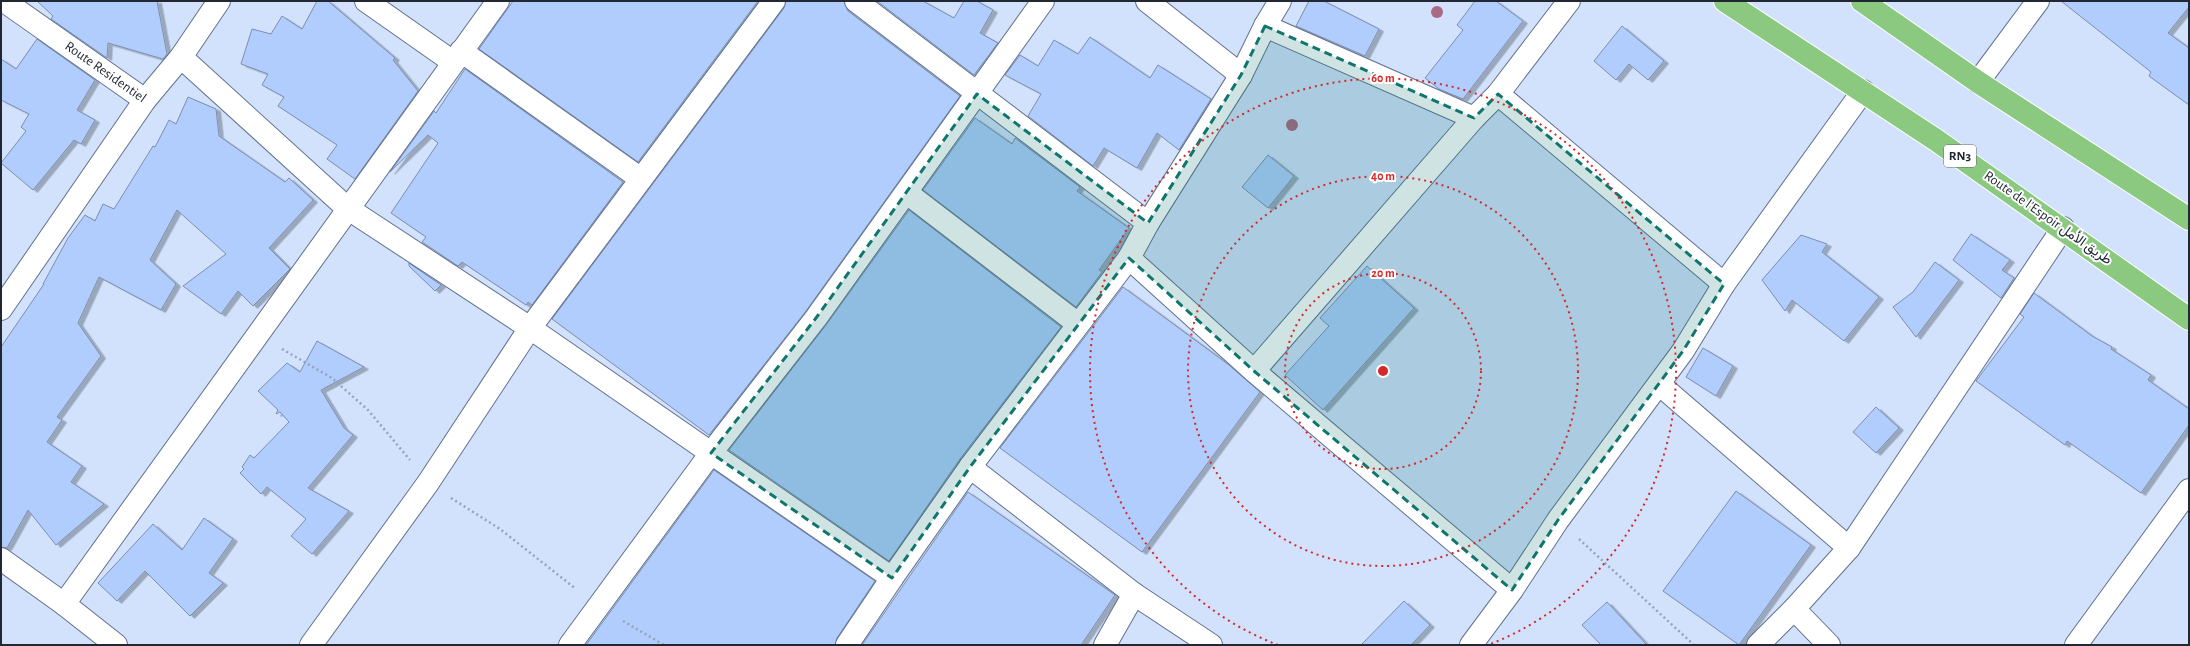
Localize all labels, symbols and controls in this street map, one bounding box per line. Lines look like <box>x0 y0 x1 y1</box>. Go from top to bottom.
street label: Route Residentiel <box>62 39 149 105</box>
text: 60 m <box>1371 72 1395 84</box>
road number: RN3 <box>1944 145 1976 167</box>
street label: Route de l’Espoir طريق الأمل <box>1981 167 2116 268</box>
text: 40 m <box>1371 170 1395 182</box>
text: 20 m <box>1371 267 1395 279</box>
centre of rings <box>1376 364 1390 378</box>

